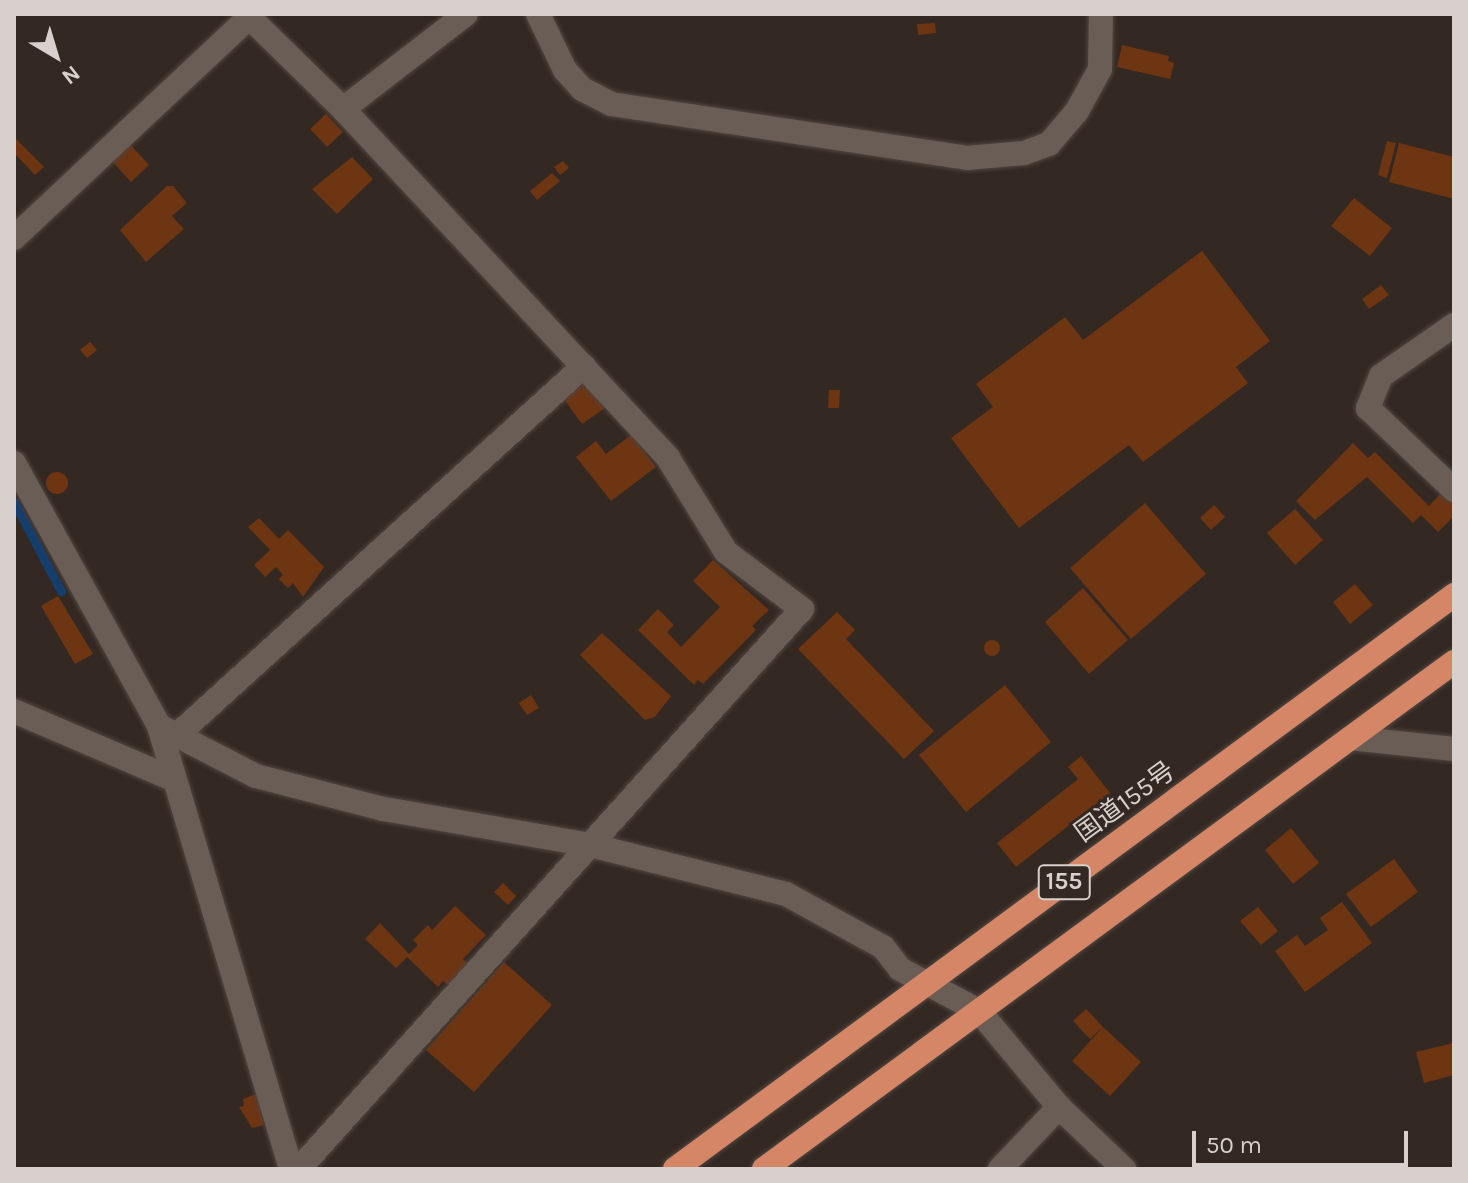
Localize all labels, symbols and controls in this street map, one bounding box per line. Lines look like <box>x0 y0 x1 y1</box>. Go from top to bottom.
north arrow <box>16 16 96 96</box>
text: N <box>57 60 85 90</box>
street label: 国道155号 <box>1069 755 1181 849</box>
road number: 155 <box>1036 862 1092 902</box>
scale bar <box>1196 1115 1412 1165</box>
text: 50 m <box>1206 1131 1262 1159</box>

